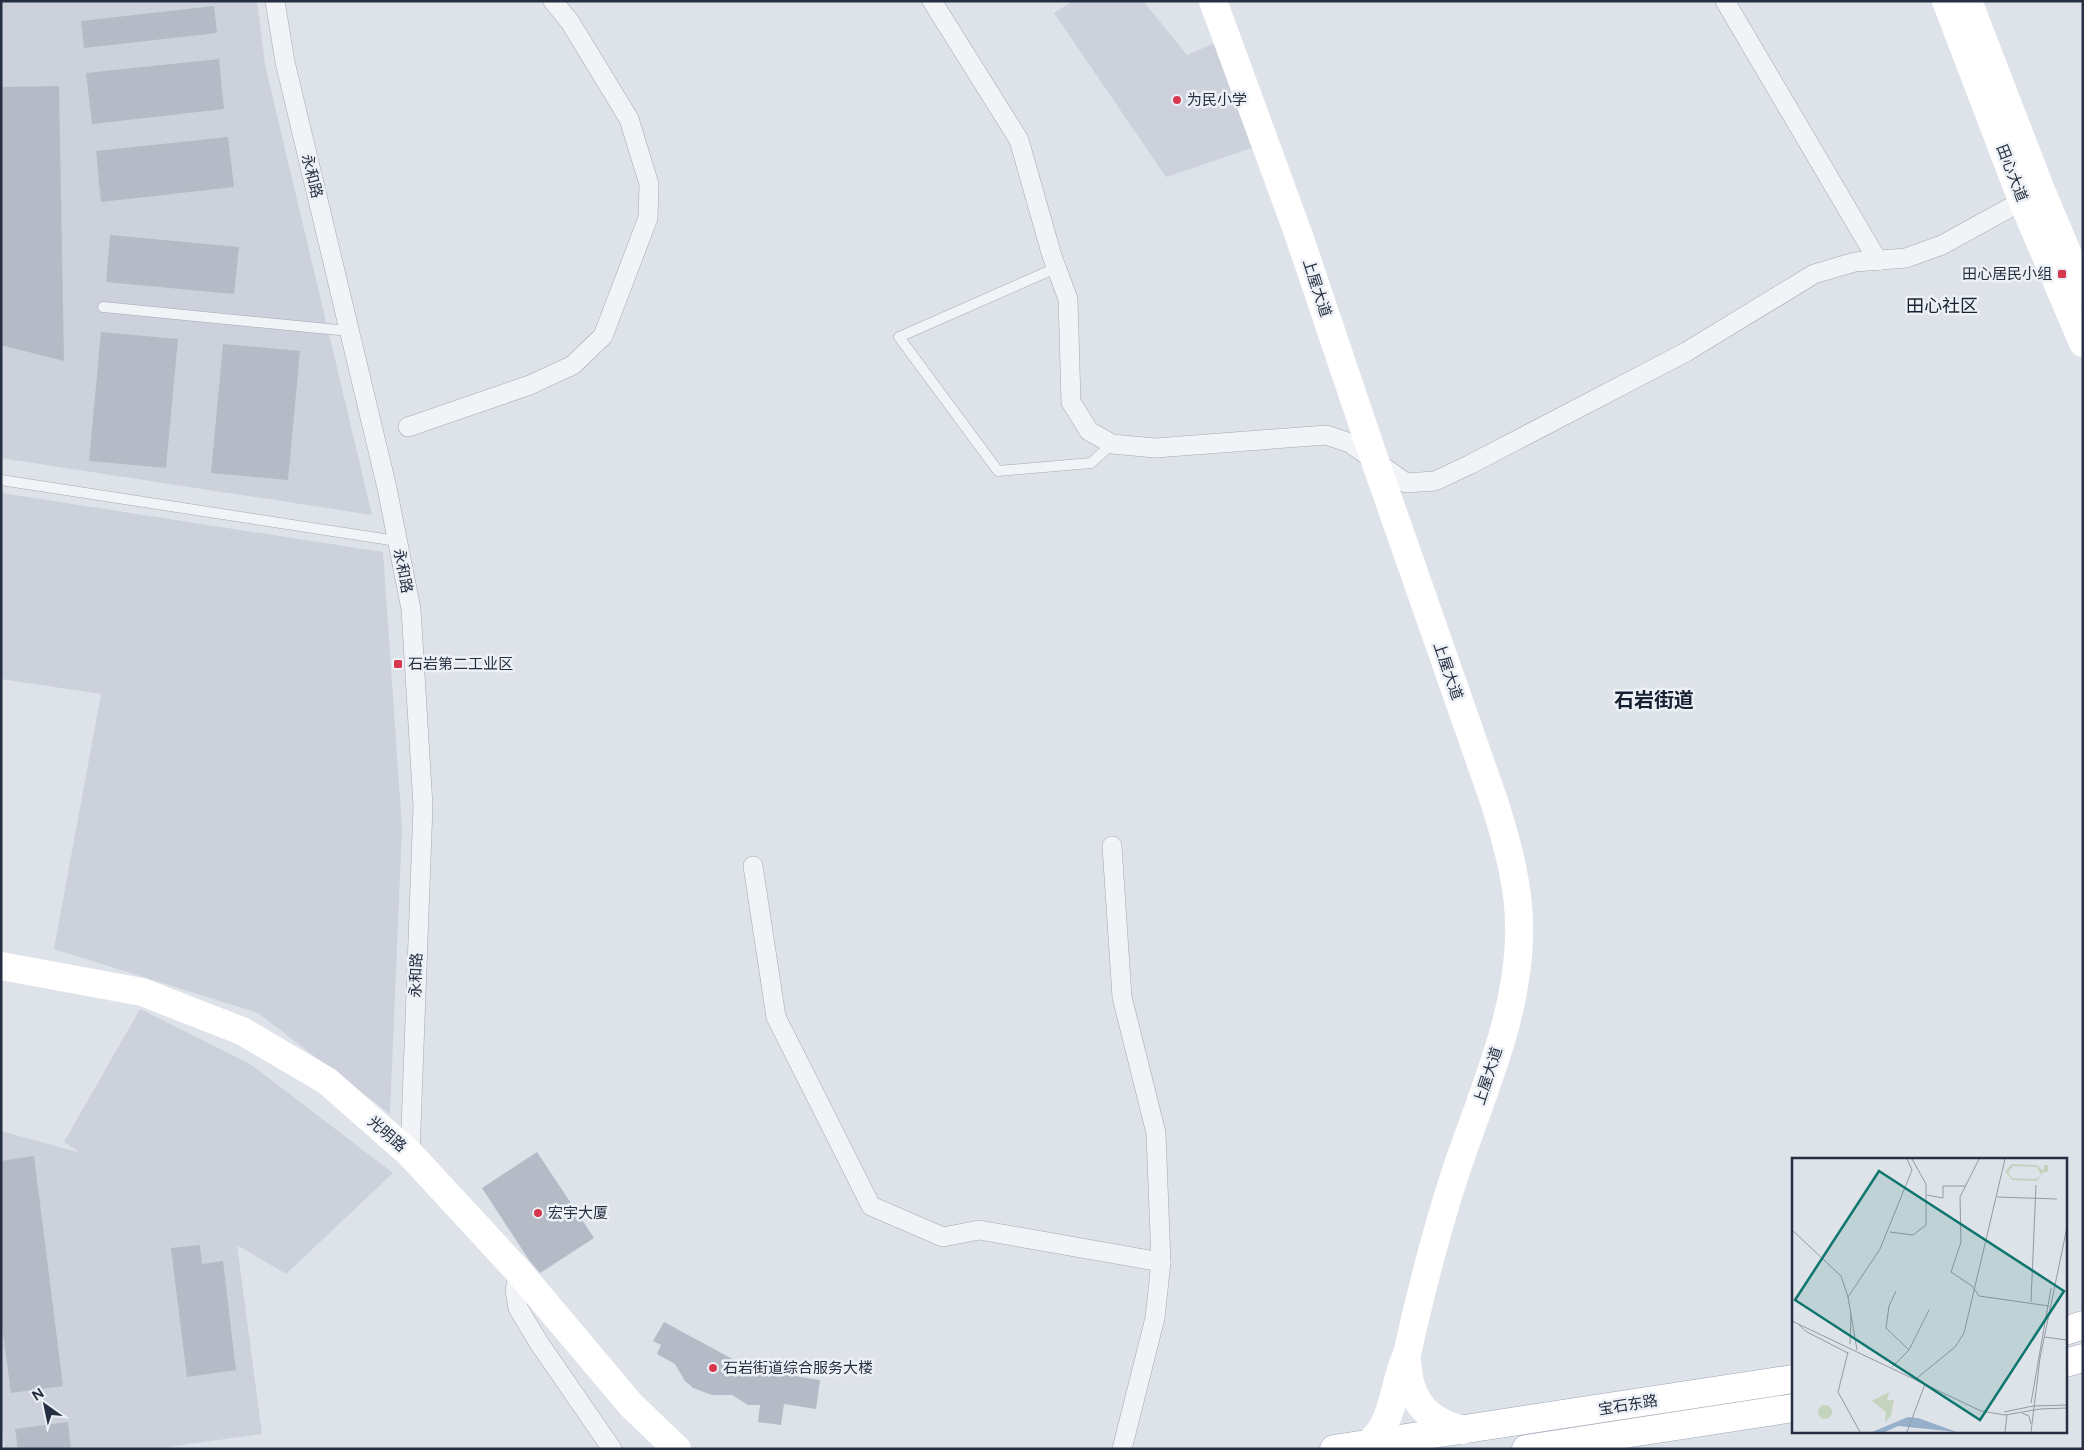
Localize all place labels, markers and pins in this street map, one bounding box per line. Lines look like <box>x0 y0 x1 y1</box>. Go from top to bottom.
place label: 为民小学 <box>1187 91 1247 109</box>
marker: 为民小学 <box>1171 94 1183 106</box>
place label: 田心居民小组 <box>1962 265 2052 283</box>
marker: 田心居民小组 <box>2056 268 2068 280</box>
place label: 石岩第二工业区 <box>408 655 513 673</box>
marker: 石岩第二工业区 <box>392 658 404 670</box>
place label: 宏宇大厦 <box>548 1204 608 1222</box>
marker: 宏宇大厦 <box>532 1207 544 1219</box>
place label: 石岩街道综合服务大楼 <box>723 1359 873 1377</box>
marker: 石岩街道综合服务大楼 <box>707 1362 719 1374</box>

